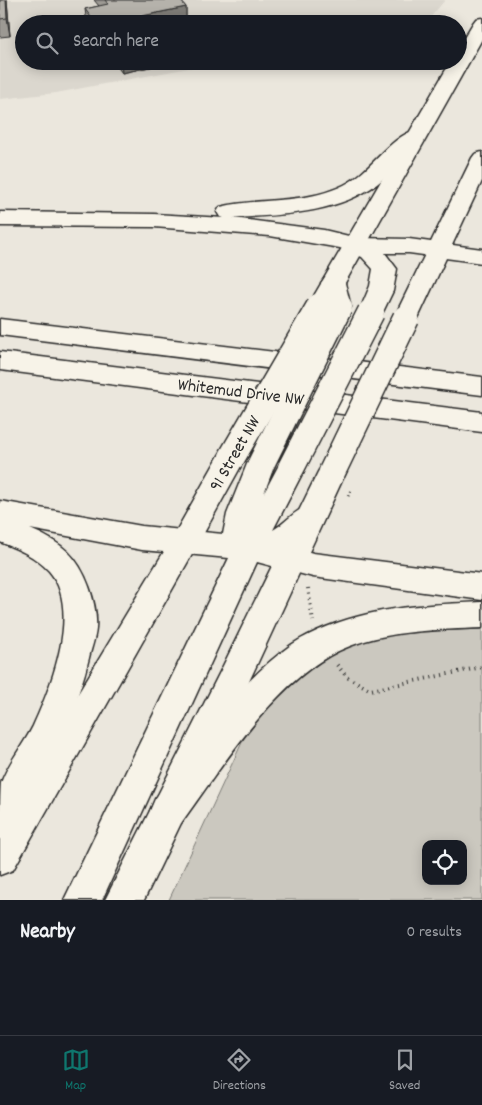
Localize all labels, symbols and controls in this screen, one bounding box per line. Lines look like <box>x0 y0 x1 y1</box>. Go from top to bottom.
search box <box>15 15 467 70</box>
icon: search <box>33 29 61 57</box>
text: Search here <box>73 29 159 56</box>
street label: Whitemud Drive NW <box>176 373 306 414</box>
street label: 91 Street NW <box>204 411 268 497</box>
map controls <box>422 840 467 885</box>
button: locate <box>422 840 467 885</box>
text: Nearby <box>20 918 75 948</box>
text: 0 results <box>407 921 462 944</box>
tab: Map <box>62 1046 90 1096</box>
tab: Directions <box>213 1046 266 1096</box>
tab: Saved <box>389 1046 420 1096</box>

